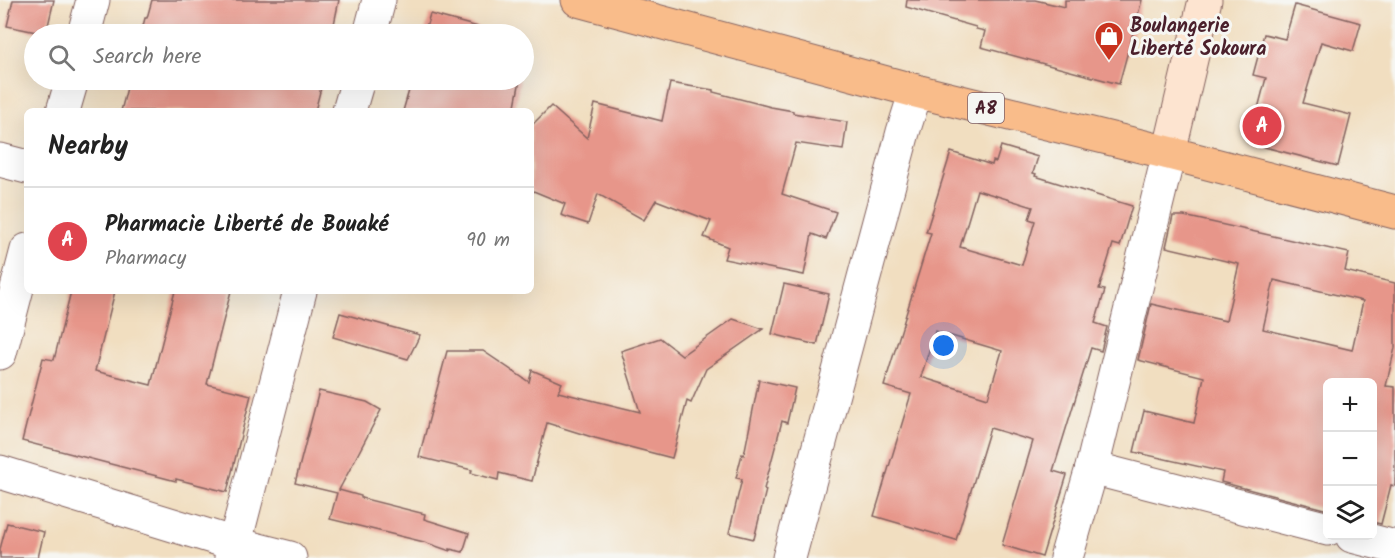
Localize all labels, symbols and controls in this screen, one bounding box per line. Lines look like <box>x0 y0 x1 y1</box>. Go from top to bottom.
place label: Boulangerie Liberté Sokoura <box>1130 11 1267 66</box>
shop icon: Boulangerie Liberté Sokoura <box>1093 20 1125 62</box>
search box <box>24 24 534 90</box>
text: Search here <box>93 40 201 75</box>
icon: search <box>45 41 78 74</box>
road number: A8 <box>968 93 1004 123</box>
pin: A <box>1242 104 1282 148</box>
text: Nearby <box>48 126 128 168</box>
text: Pharmacie Liberté de Bouaké <box>105 208 388 243</box>
text: A <box>61 225 74 257</box>
text: 90 m <box>466 225 510 257</box>
text: Pharmacy <box>105 243 186 275</box>
your location <box>929 331 958 360</box>
map controls <box>1323 378 1377 540</box>
button: + <box>1323 378 1377 432</box>
button: − <box>1323 432 1377 486</box>
button: layers <box>1323 486 1377 540</box>

